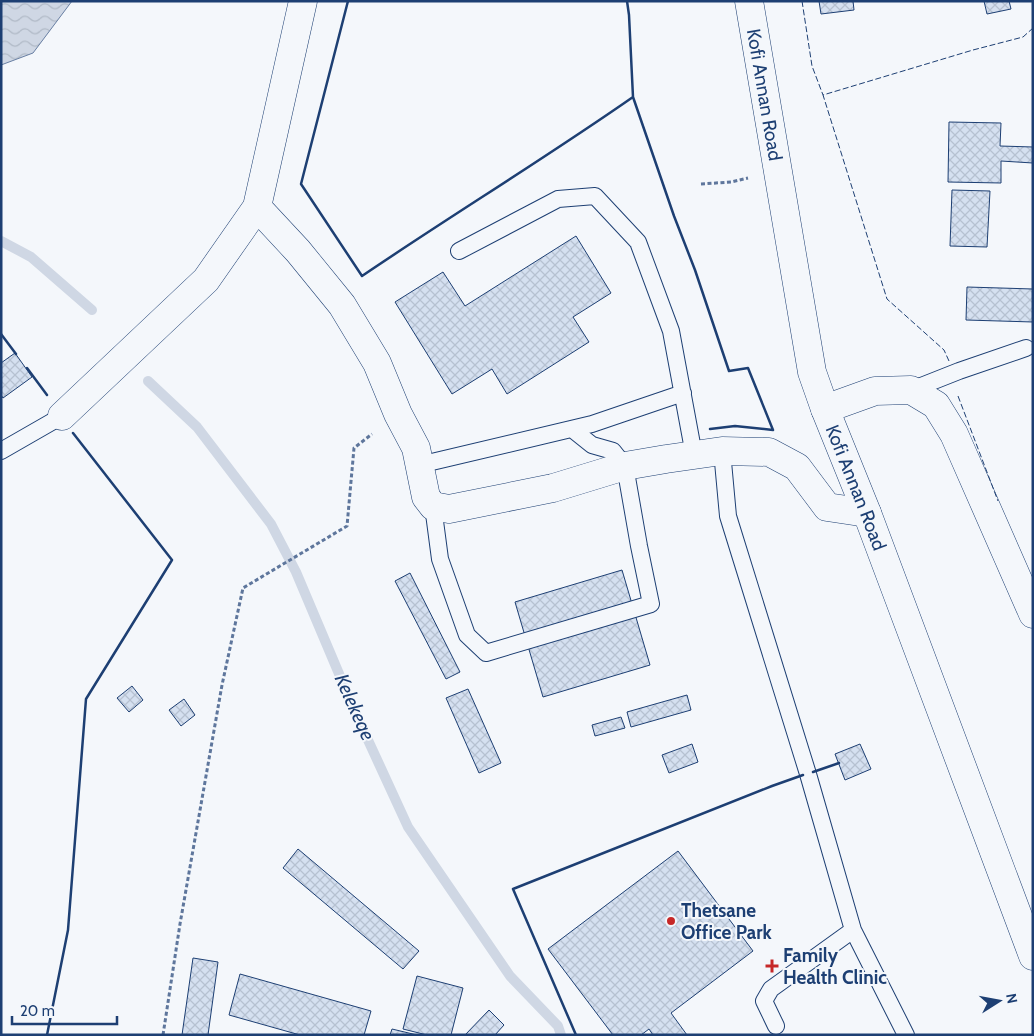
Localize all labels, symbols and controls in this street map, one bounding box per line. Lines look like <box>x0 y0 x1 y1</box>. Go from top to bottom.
street label: Kofi Annan Road <box>742 27 787 162</box>
street label: Kofi Annan Road <box>821 421 891 554</box>
water label: Kelekeqe <box>330 670 380 744</box>
place label: Thetsane Office Park <box>681 899 772 944</box>
marker: Thetsane Office Park <box>665 915 677 927</box>
place label: Family Health Clinic <box>783 944 887 989</box>
marker: Family Health Clinic <box>765 959 779 973</box>
north arrow <box>974 976 1024 1026</box>
text: N <box>1002 992 1022 1005</box>
scale bar <box>12 994 118 1026</box>
text: 20 m <box>20 1002 55 1020</box>

